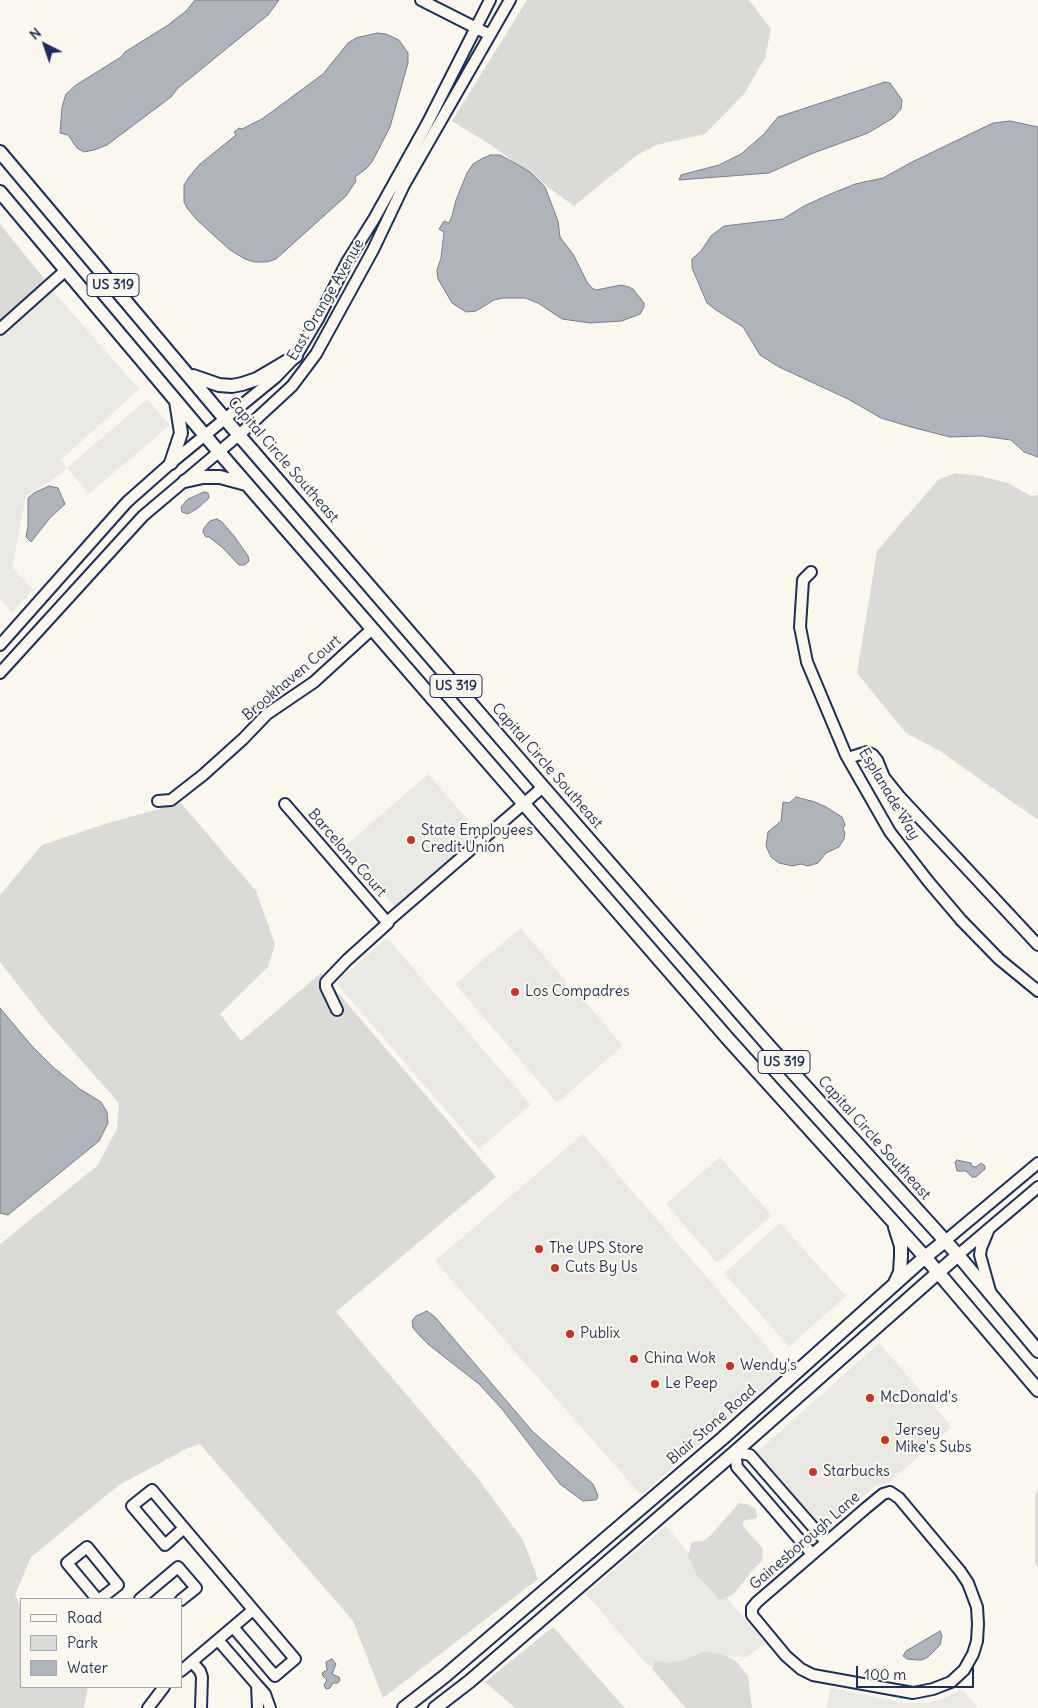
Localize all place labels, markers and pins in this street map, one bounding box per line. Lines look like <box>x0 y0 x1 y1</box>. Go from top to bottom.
place label: State Employees Credit Union <box>421 822 533 857</box>
marker: State Employees Credit Union <box>405 834 417 846</box>
place label: Los Compadres <box>525 983 630 1001</box>
marker: Los Compadres <box>509 986 521 998</box>
place label: The UPS Store <box>549 1240 644 1258</box>
marker: The UPS Store <box>533 1243 545 1255</box>
place label: Cuts By Us <box>565 1259 638 1277</box>
marker: Cuts By Us <box>549 1262 561 1274</box>
place label: Publix <box>580 1325 620 1343</box>
marker: Publix <box>564 1328 576 1340</box>
place label: China Wok <box>644 1350 716 1368</box>
marker: China Wok <box>628 1353 640 1365</box>
place label: Wendy's <box>740 1357 797 1375</box>
marker: Wendy's <box>724 1360 736 1372</box>
place label: Le Peep <box>665 1375 718 1393</box>
marker: Le Peep <box>649 1378 661 1390</box>
place label: McDonald's <box>880 1389 958 1407</box>
marker: McDonald's <box>864 1392 876 1404</box>
place label: Jersey Mike's Subs <box>895 1422 972 1457</box>
marker: Jersey Mike's Subs <box>879 1434 891 1446</box>
place label: Starbucks <box>823 1463 890 1481</box>
marker: Starbucks <box>807 1466 819 1478</box>

